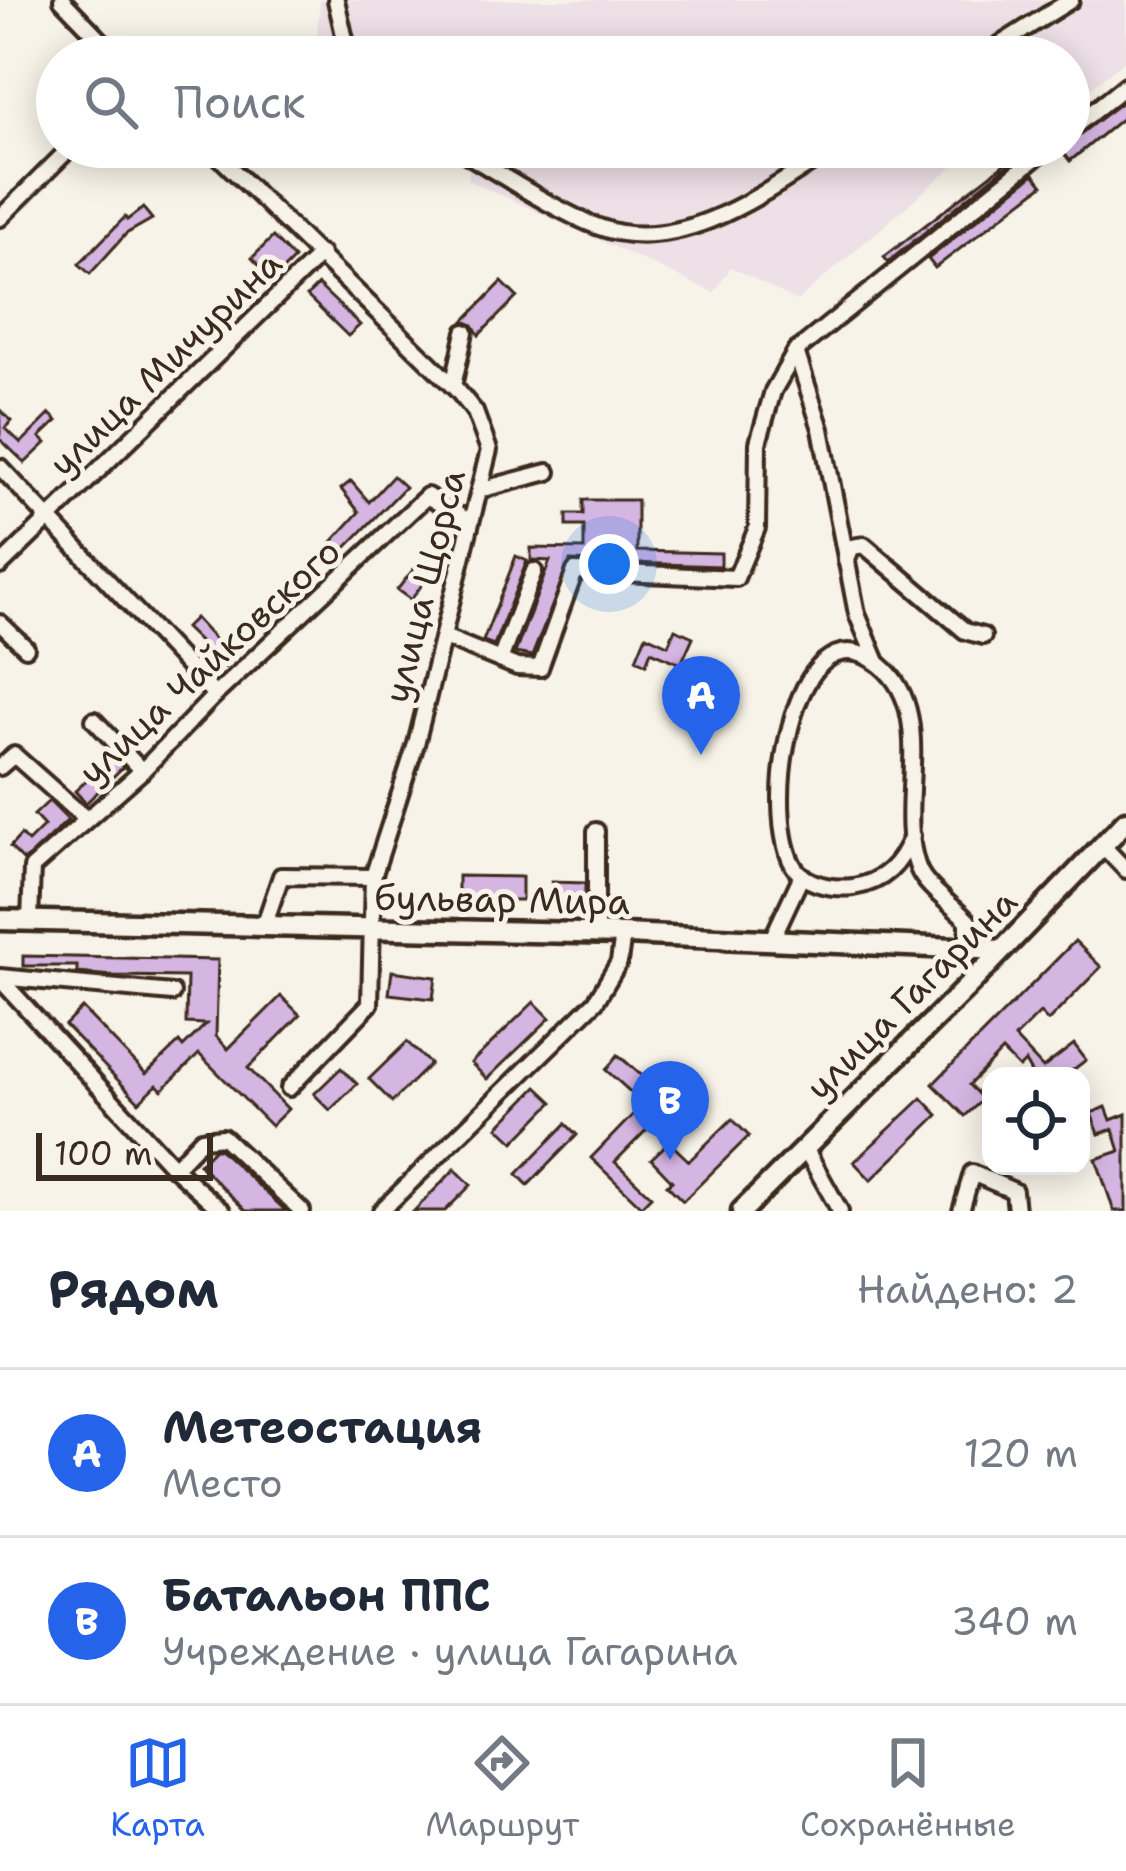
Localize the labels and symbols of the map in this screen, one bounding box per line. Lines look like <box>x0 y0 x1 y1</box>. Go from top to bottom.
street label: улица Мичурина <box>38 240 292 487</box>
street label: улица Щорса <box>372 464 477 708</box>
street label: улица Чайковского <box>68 527 351 796</box>
your location <box>579 534 639 594</box>
pin: A <box>662 656 740 755</box>
street label: бульвар Мира <box>374 873 630 926</box>
street label: улица Гагарина <box>795 878 1028 1111</box>
pin: B <box>631 1061 709 1160</box>
scale bar <box>36 1127 213 1180</box>

